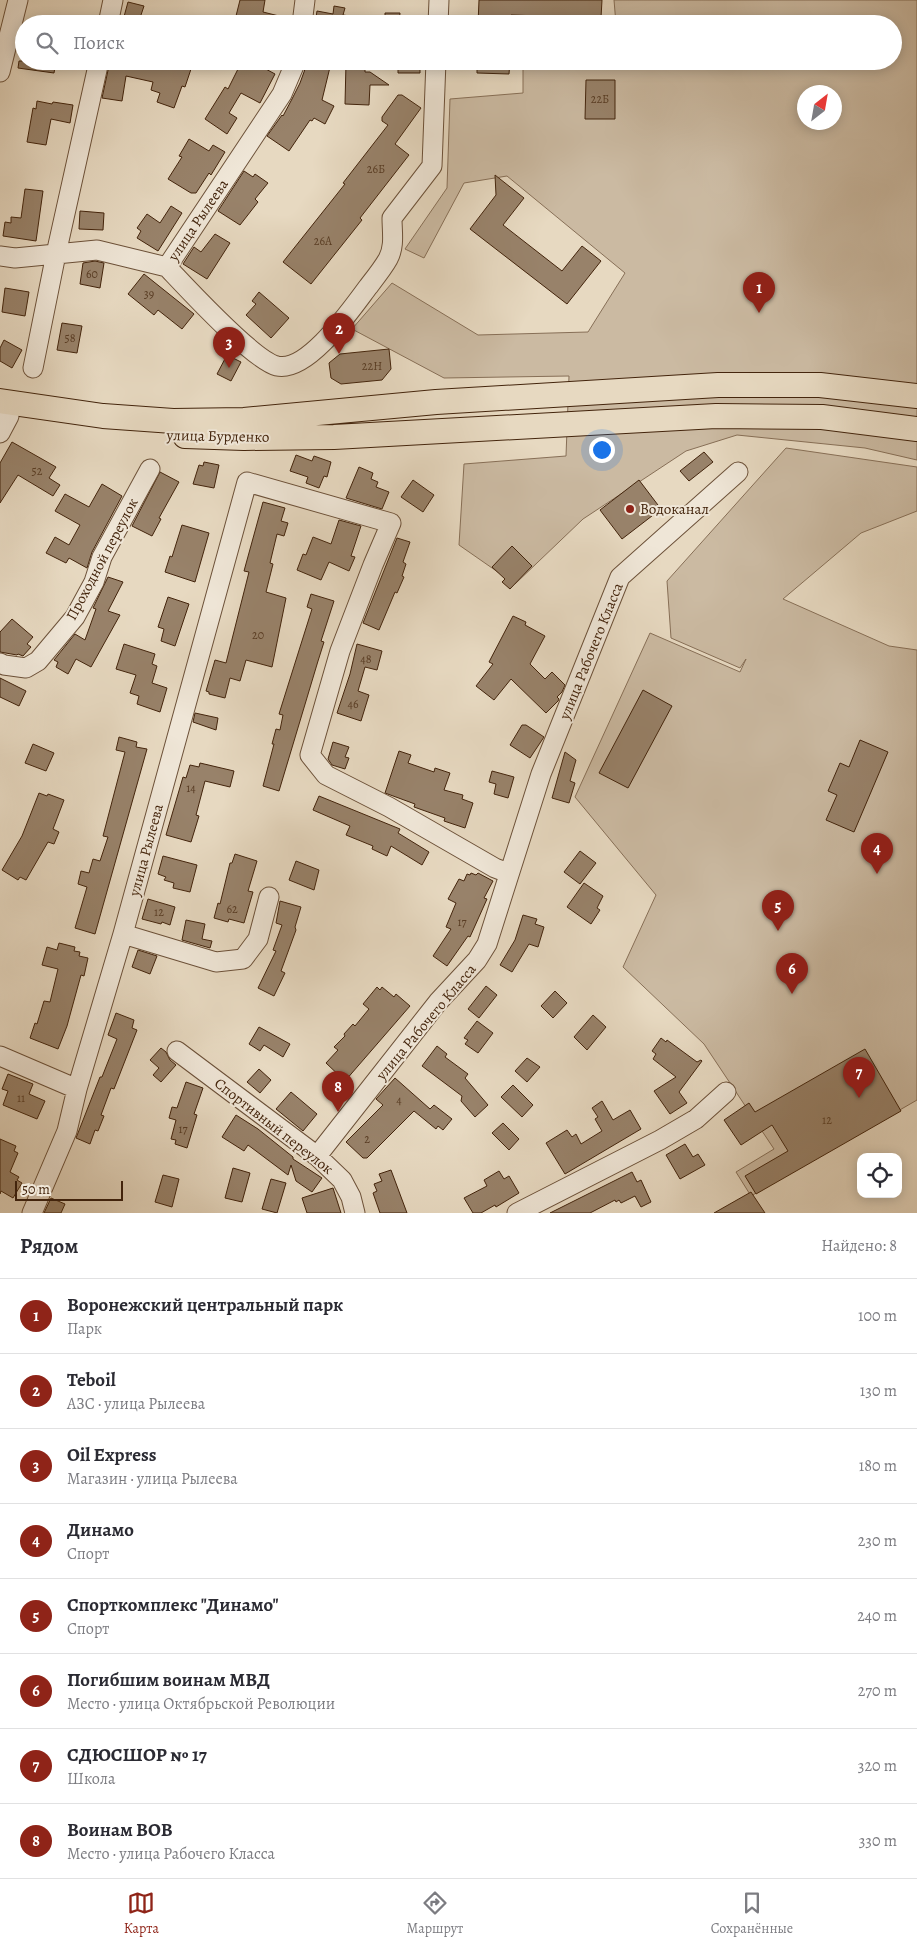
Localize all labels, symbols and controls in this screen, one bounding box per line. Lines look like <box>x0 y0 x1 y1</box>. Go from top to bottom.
search box <box>15 15 902 70</box>
icon: search <box>33 29 61 57</box>
text: Поиск <box>73 30 125 56</box>
north arrow <box>797 85 842 130</box>
house number: 22Б <box>591 91 609 107</box>
house number: 26Б <box>367 161 385 177</box>
street label: улица Рылеева <box>163 175 233 266</box>
house number: 26А <box>314 233 333 249</box>
house number: 60 <box>86 266 98 282</box>
pin: 1 <box>743 272 775 313</box>
house number: 39 <box>144 286 154 302</box>
pin: 2 <box>323 313 355 354</box>
pin: 3 <box>213 327 245 368</box>
house number: 58 <box>65 330 76 346</box>
house number: 22Н <box>362 358 382 374</box>
street label: улица Бурденко <box>165 425 270 447</box>
your location <box>589 437 615 463</box>
house number: 52 <box>32 463 43 479</box>
street label: Проходной переулок <box>61 494 143 624</box>
place label: Водоканал <box>640 499 709 519</box>
marker: Водоканал <box>624 503 636 515</box>
street label: улица Рабочего Класса <box>554 580 628 723</box>
house number: 20 <box>252 627 264 643</box>
house number: 48 <box>360 651 372 667</box>
house number: 46 <box>348 696 359 712</box>
house number: 14 <box>186 780 196 796</box>
street label: улица Рылеева <box>124 802 168 899</box>
pin: 4 <box>861 833 893 874</box>
pin: 5 <box>762 890 794 931</box>
house number: 62 <box>226 901 238 917</box>
house number: 12 <box>154 904 164 920</box>
house number: 17 <box>457 914 468 930</box>
pin: 6 <box>776 953 808 994</box>
street label: улица Рабочего Класса <box>371 960 481 1085</box>
pin: 7 <box>843 1057 875 1098</box>
pin: 8 <box>322 1071 354 1112</box>
street label: Спортивный переулок <box>210 1073 338 1179</box>
house number: 11 <box>17 1090 25 1106</box>
house number: 4 <box>396 1092 402 1108</box>
house number: 12 <box>822 1112 832 1128</box>
house number: 17 <box>178 1121 189 1137</box>
house number: 2 <box>364 1131 370 1147</box>
map controls <box>857 1153 902 1198</box>
button: locate <box>857 1153 902 1198</box>
scale bar <box>15 1178 122 1201</box>
text: 50 m <box>22 1180 50 1199</box>
text: Рядом <box>20 1232 78 1260</box>
text: Найдено: 8 <box>821 1235 897 1257</box>
text: Воронежский центральный парк <box>67 1292 343 1318</box>
text: 1 <box>33 1305 39 1327</box>
text: 100 m <box>858 1305 897 1327</box>
text: Парк <box>67 1318 102 1340</box>
text: Teboil <box>67 1367 116 1393</box>
text: 2 <box>32 1380 40 1402</box>
text: 130 m <box>860 1380 897 1402</box>
text: АЗС · улица Рылеева <box>67 1393 205 1415</box>
text: Oil Express <box>67 1442 156 1468</box>
text: 3 <box>33 1455 39 1477</box>
text: 180 m <box>859 1455 897 1477</box>
text: Магазин · улица Рылеева <box>67 1468 238 1490</box>
text: Динамо <box>67 1517 134 1543</box>
text: 4 <box>32 1530 40 1552</box>
text: 230 m <box>858 1530 897 1552</box>
text: Спорт <box>67 1543 109 1565</box>
text: Спорткомплекс "Динамо" <box>67 1592 278 1618</box>
text: 5 <box>33 1605 39 1627</box>
text: 240 m <box>857 1605 897 1627</box>
text: Спорт <box>67 1618 109 1640</box>
text: Погибшим воинам МВД <box>67 1667 270 1693</box>
text: 6 <box>32 1680 40 1702</box>
text: 270 m <box>858 1680 897 1702</box>
text: Место · улица Октябрьской Революции <box>67 1693 335 1715</box>
text: СДЮСШОР № 17 <box>67 1742 207 1768</box>
text: 7 <box>33 1755 39 1777</box>
text: 320 m <box>858 1755 897 1777</box>
text: Школа <box>67 1768 115 1790</box>
text: Воинам ВОВ <box>67 1817 173 1843</box>
text: 8 <box>32 1830 40 1852</box>
text: 330 m <box>859 1830 897 1852</box>
text: Место · улица Рабочего Класса <box>67 1843 275 1865</box>
tab: Карта <box>124 1889 159 1938</box>
tab: Маршрут <box>407 1889 463 1938</box>
tab: Сохранённые <box>711 1889 793 1938</box>

